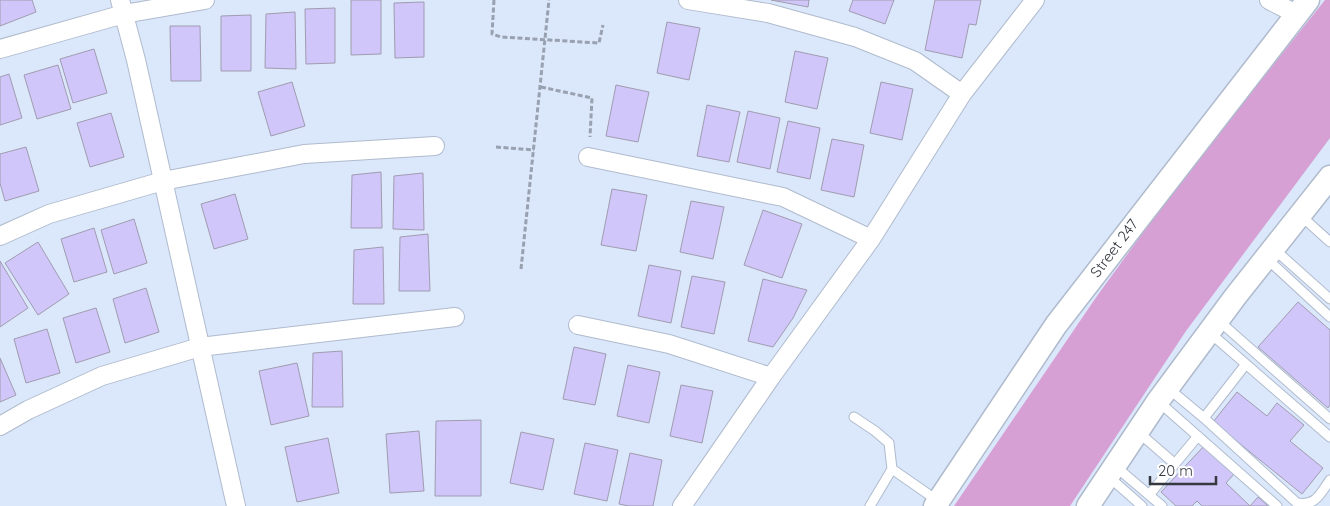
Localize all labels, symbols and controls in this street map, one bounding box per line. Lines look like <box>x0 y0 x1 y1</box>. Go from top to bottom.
street label: Street 247 <box>1086 215 1142 281</box>
scale bar <box>1150 454 1216 486</box>
text: 20 m <box>1158 461 1193 480</box>

